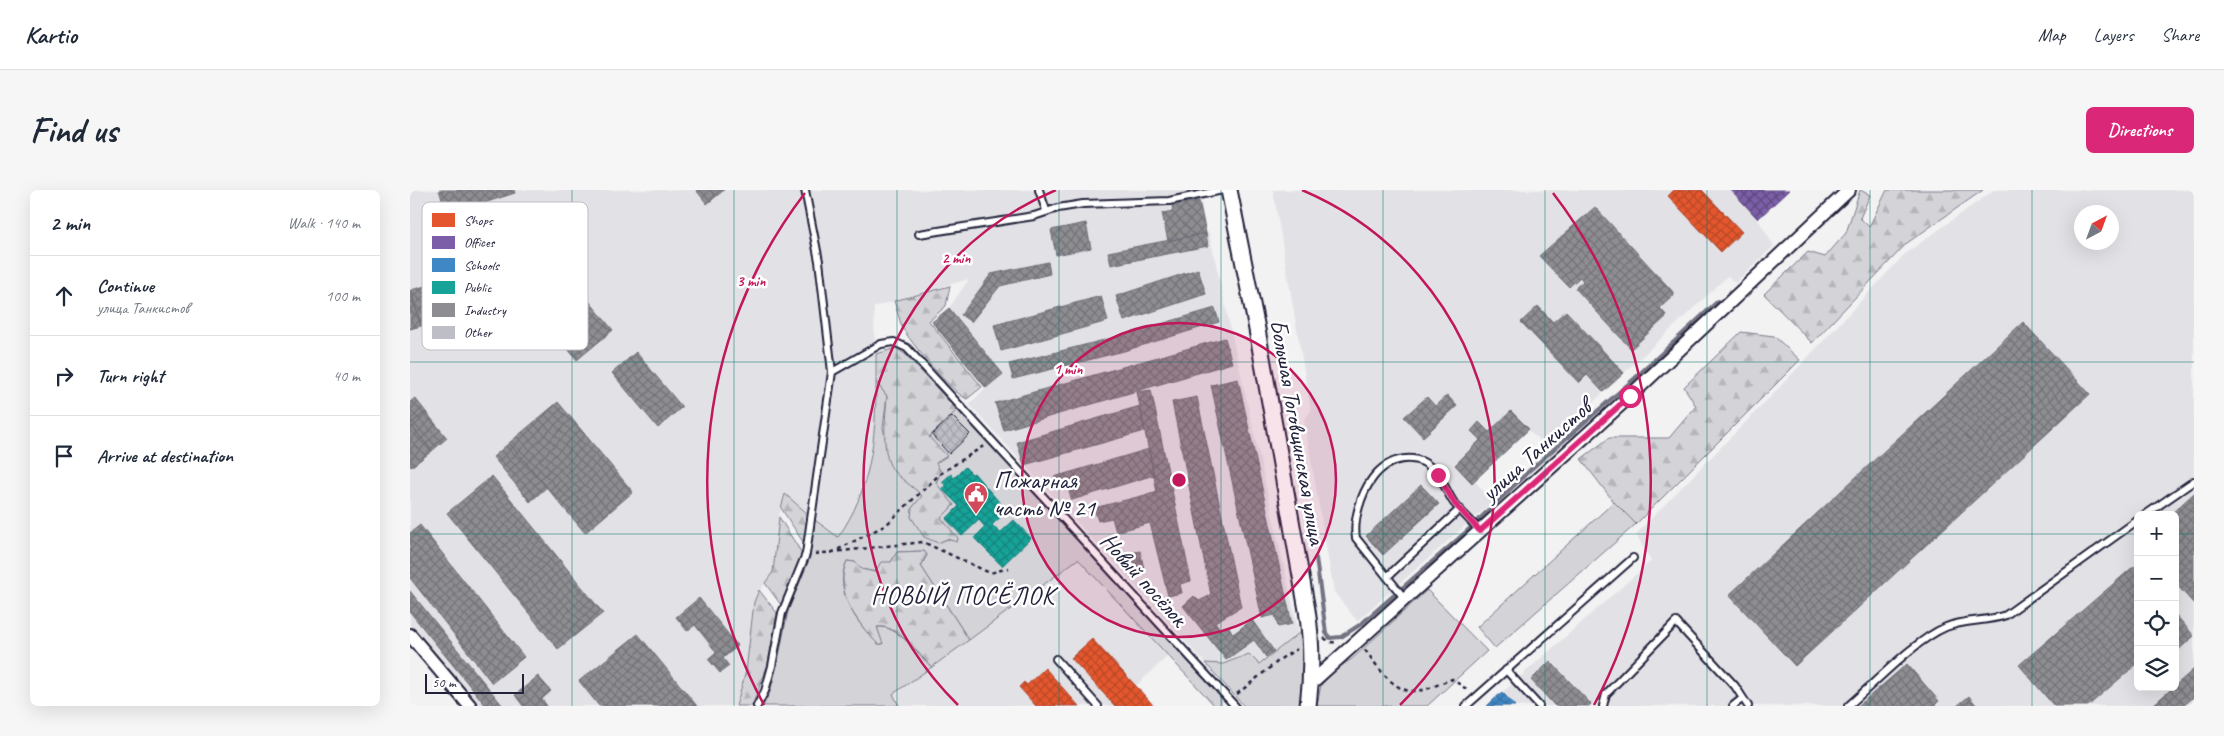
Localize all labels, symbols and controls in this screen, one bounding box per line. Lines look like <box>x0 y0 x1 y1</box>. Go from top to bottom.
text: Kartio <box>25 20 77 50</box>
text: Map <box>2038 24 2066 46</box>
text: Layers <box>2094 24 2133 46</box>
text: Share <box>2161 24 2199 46</box>
button: Directions <box>2086 107 2194 153</box>
text: Find us <box>30 108 117 153</box>
legend <box>422 202 588 350</box>
north arrow <box>2074 205 2119 250</box>
text: 2 min <box>50 210 90 236</box>
text: Shops <box>464 212 494 229</box>
text: Walk · 140 m <box>288 213 360 233</box>
text: Offices <box>464 234 496 251</box>
text: 2 min <box>942 249 971 268</box>
text: Schools <box>464 257 500 274</box>
text: 3 min <box>737 272 766 291</box>
text: Continue <box>97 274 154 298</box>
text: Public <box>464 279 492 296</box>
icon: ahead <box>50 282 78 310</box>
text: 100 m <box>326 286 360 306</box>
text: улица Танкистов <box>97 298 189 318</box>
text: Industry <box>464 302 507 319</box>
street label: Большая Тоговщинская улица <box>1263 317 1333 548</box>
text: Other <box>464 324 493 341</box>
text: 1 min <box>1054 360 1083 379</box>
icon: right <box>50 362 78 390</box>
text: Turn right <box>97 364 164 388</box>
text: 40 m <box>333 366 360 386</box>
route start <box>1619 385 1642 408</box>
street label: улица Танкистов <box>1473 389 1602 509</box>
icon: arrive <box>50 442 78 470</box>
text: Arrive at destination <box>97 444 233 468</box>
route end <box>1427 464 1450 487</box>
place label: Пожарная часть № 21 <box>994 465 1096 523</box>
centre of rings <box>1170 471 1188 489</box>
public building icon: Пожарная часть № 21 <box>963 481 989 515</box>
map controls <box>2134 511 2179 691</box>
button: + <box>2134 511 2179 556</box>
street label: Новый посёлок <box>1094 526 1195 634</box>
button: − <box>2134 556 2179 601</box>
district label: НОВЫЙ ПОСЁЛОК <box>871 580 1058 612</box>
button: locate <box>2134 601 2179 646</box>
button: layers <box>2134 646 2179 691</box>
scale bar <box>425 671 524 694</box>
text: 50 m <box>432 674 456 691</box>

